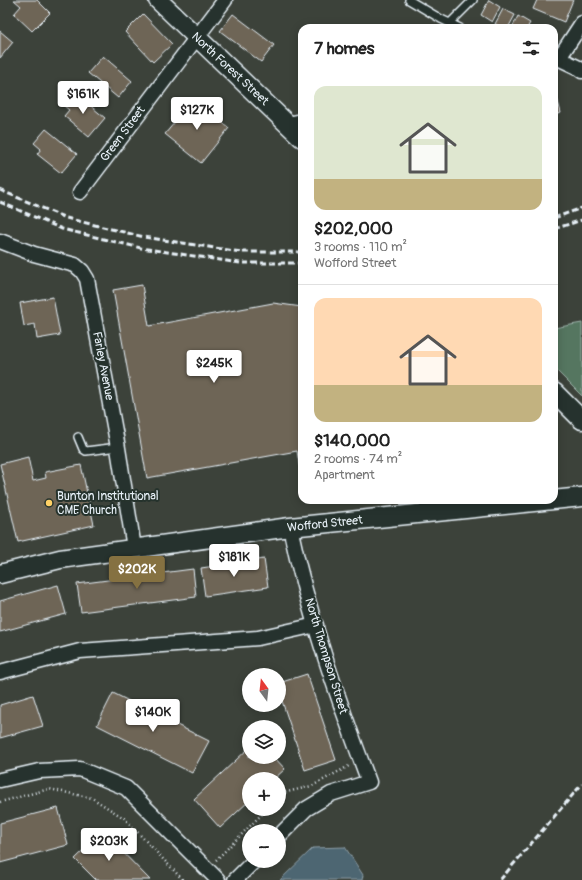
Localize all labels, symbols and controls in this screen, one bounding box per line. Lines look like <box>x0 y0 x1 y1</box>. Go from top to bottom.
street label: North Forest Street <box>188 29 272 109</box>
icon: filters <box>520 37 542 59</box>
text: 7 homes <box>314 38 374 59</box>
pin: $161K <box>55 81 111 115</box>
text: $161K <box>67 86 99 102</box>
pin: $127K <box>169 97 225 131</box>
text: $127K <box>180 102 214 118</box>
street label: Green Street <box>97 103 149 165</box>
icon: home <box>392 112 464 184</box>
text: $202,000 <box>314 218 393 239</box>
text: 3 rooms · 110 m² <box>314 239 407 255</box>
text: Wofford Street <box>314 255 396 271</box>
icon: home <box>392 324 464 396</box>
street label: Farley Avenue <box>89 330 117 402</box>
pin: $245K <box>186 350 242 384</box>
text: $245K <box>196 355 232 371</box>
text: $140,000 <box>314 430 390 451</box>
text: 2 rooms · 74 m² <box>314 451 402 467</box>
text: Apartment <box>314 467 375 483</box>
place label: Bunton Institutional CME Church <box>57 489 159 518</box>
marker: Bunton Institutional CME Church <box>44 498 54 508</box>
street label: Wofford Street <box>286 513 364 535</box>
pin: $181K <box>206 544 262 578</box>
text: $181K <box>218 549 250 565</box>
pin: $202K <box>109 556 165 590</box>
text: $202K <box>118 561 156 577</box>
street label: North Thompson Street <box>301 596 351 716</box>
north arrow <box>242 668 286 712</box>
map controls <box>242 668 286 868</box>
pin: $140K <box>125 699 181 733</box>
text: $140K <box>135 704 171 720</box>
button: layers <box>242 720 286 764</box>
button: + <box>242 772 286 816</box>
button: − <box>242 824 286 868</box>
pin: $203K <box>81 828 137 862</box>
text: $203K <box>90 833 128 849</box>

